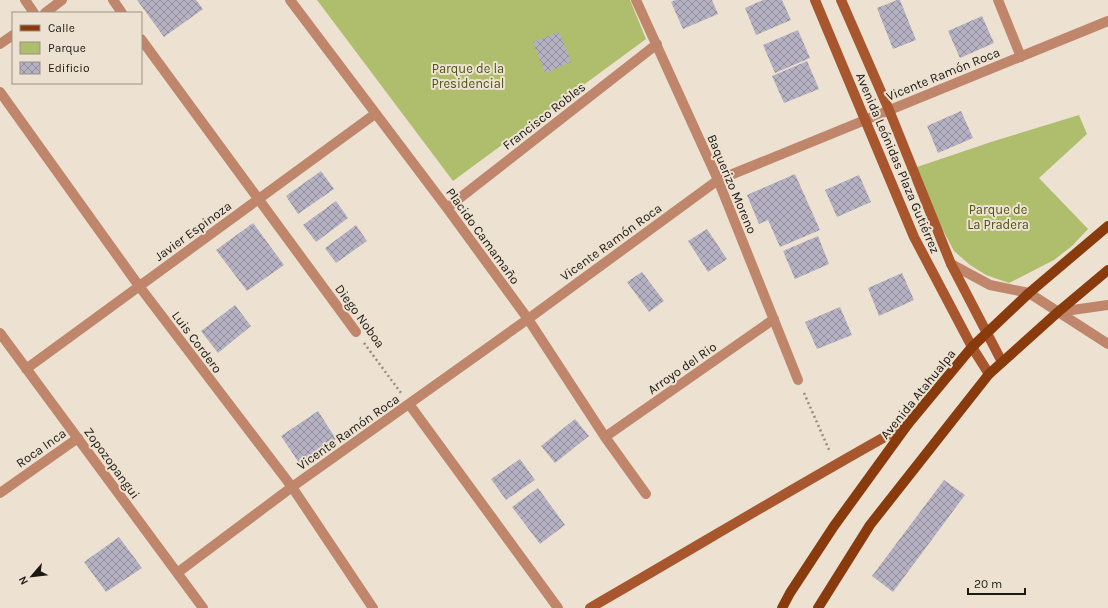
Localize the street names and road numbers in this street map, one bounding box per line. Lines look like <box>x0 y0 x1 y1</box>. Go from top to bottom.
street label: Vicente Ramón Roca <box>884 44 1002 104</box>
street label: Avenida Leónidas Plaza Gutiérrez <box>853 70 943 256</box>
street label: Francisco Robles <box>500 79 588 153</box>
street label: Baquerizo Moreno <box>703 132 760 236</box>
street label: Placido Camamaño <box>443 185 523 287</box>
street label: Javier Espinoza <box>152 198 234 264</box>
street label: Vicente Ramón Roca <box>558 200 664 284</box>
street label: Diego Noboa <box>332 281 388 351</box>
street label: Luis Cordero <box>169 308 225 376</box>
street label: Arroyo del Rio <box>645 339 719 397</box>
street label: Avenida Atahualpa <box>877 346 959 442</box>
street label: Vicente Ramón Roca <box>294 391 402 473</box>
street label: Zopozopangui <box>81 424 143 502</box>
street label: Roca Inca <box>13 425 69 471</box>

